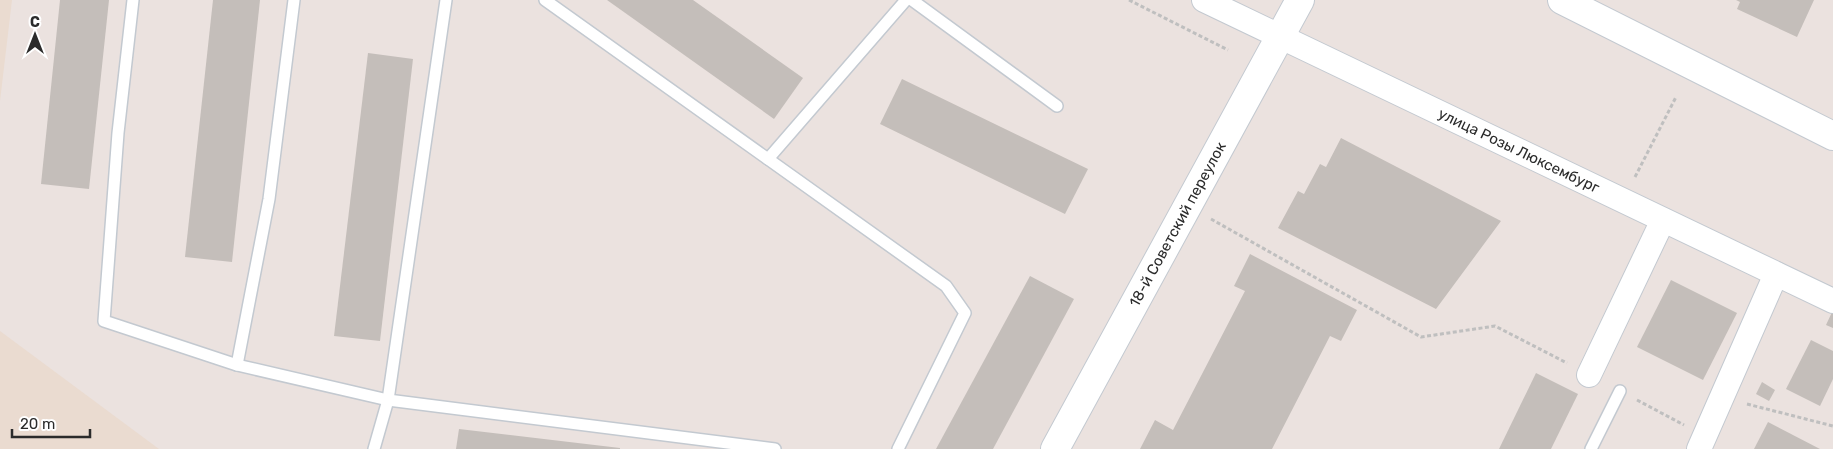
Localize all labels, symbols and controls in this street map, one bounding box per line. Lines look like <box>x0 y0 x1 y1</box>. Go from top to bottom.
north arrow <box>10 10 60 60</box>
text: С <box>30 14 40 31</box>
street label: улица Розы Люксембург <box>1435 104 1603 197</box>
street label: 18-й Советский переулок <box>1125 139 1230 310</box>
scale bar <box>12 406 90 438</box>
text: 20 m <box>20 415 55 433</box>

